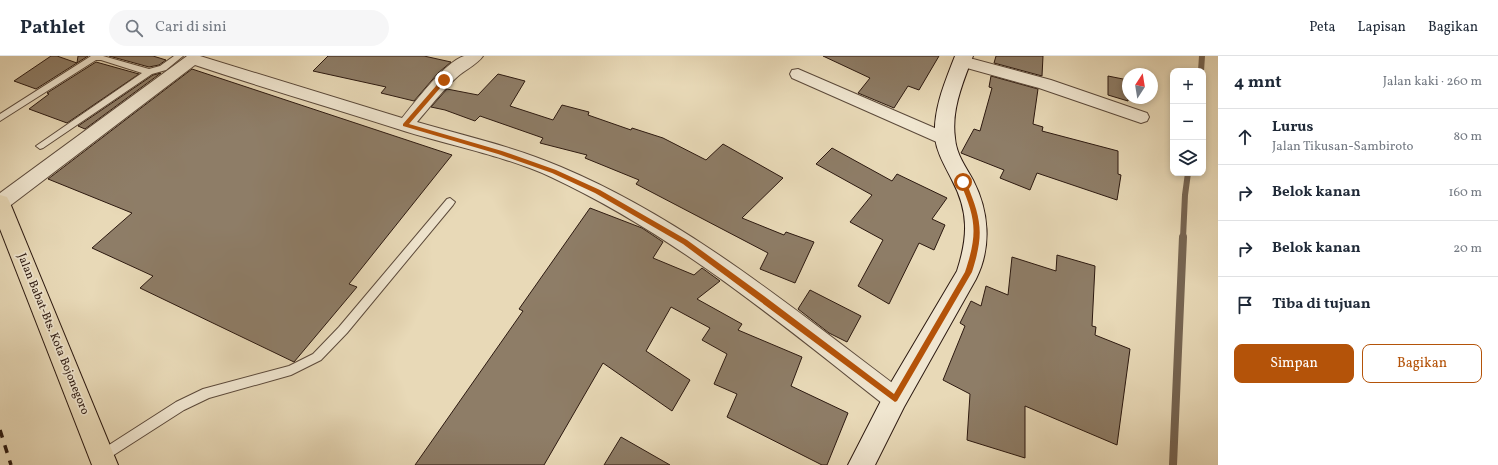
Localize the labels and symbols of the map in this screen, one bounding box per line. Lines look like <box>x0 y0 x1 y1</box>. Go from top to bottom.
north arrow <box>1122 68 1158 104</box>
route end <box>435 71 453 89</box>
route start <box>954 173 972 191</box>
street label: Jalan Babat-Bts. Kota Bojonegoro <box>13 251 93 417</box>

